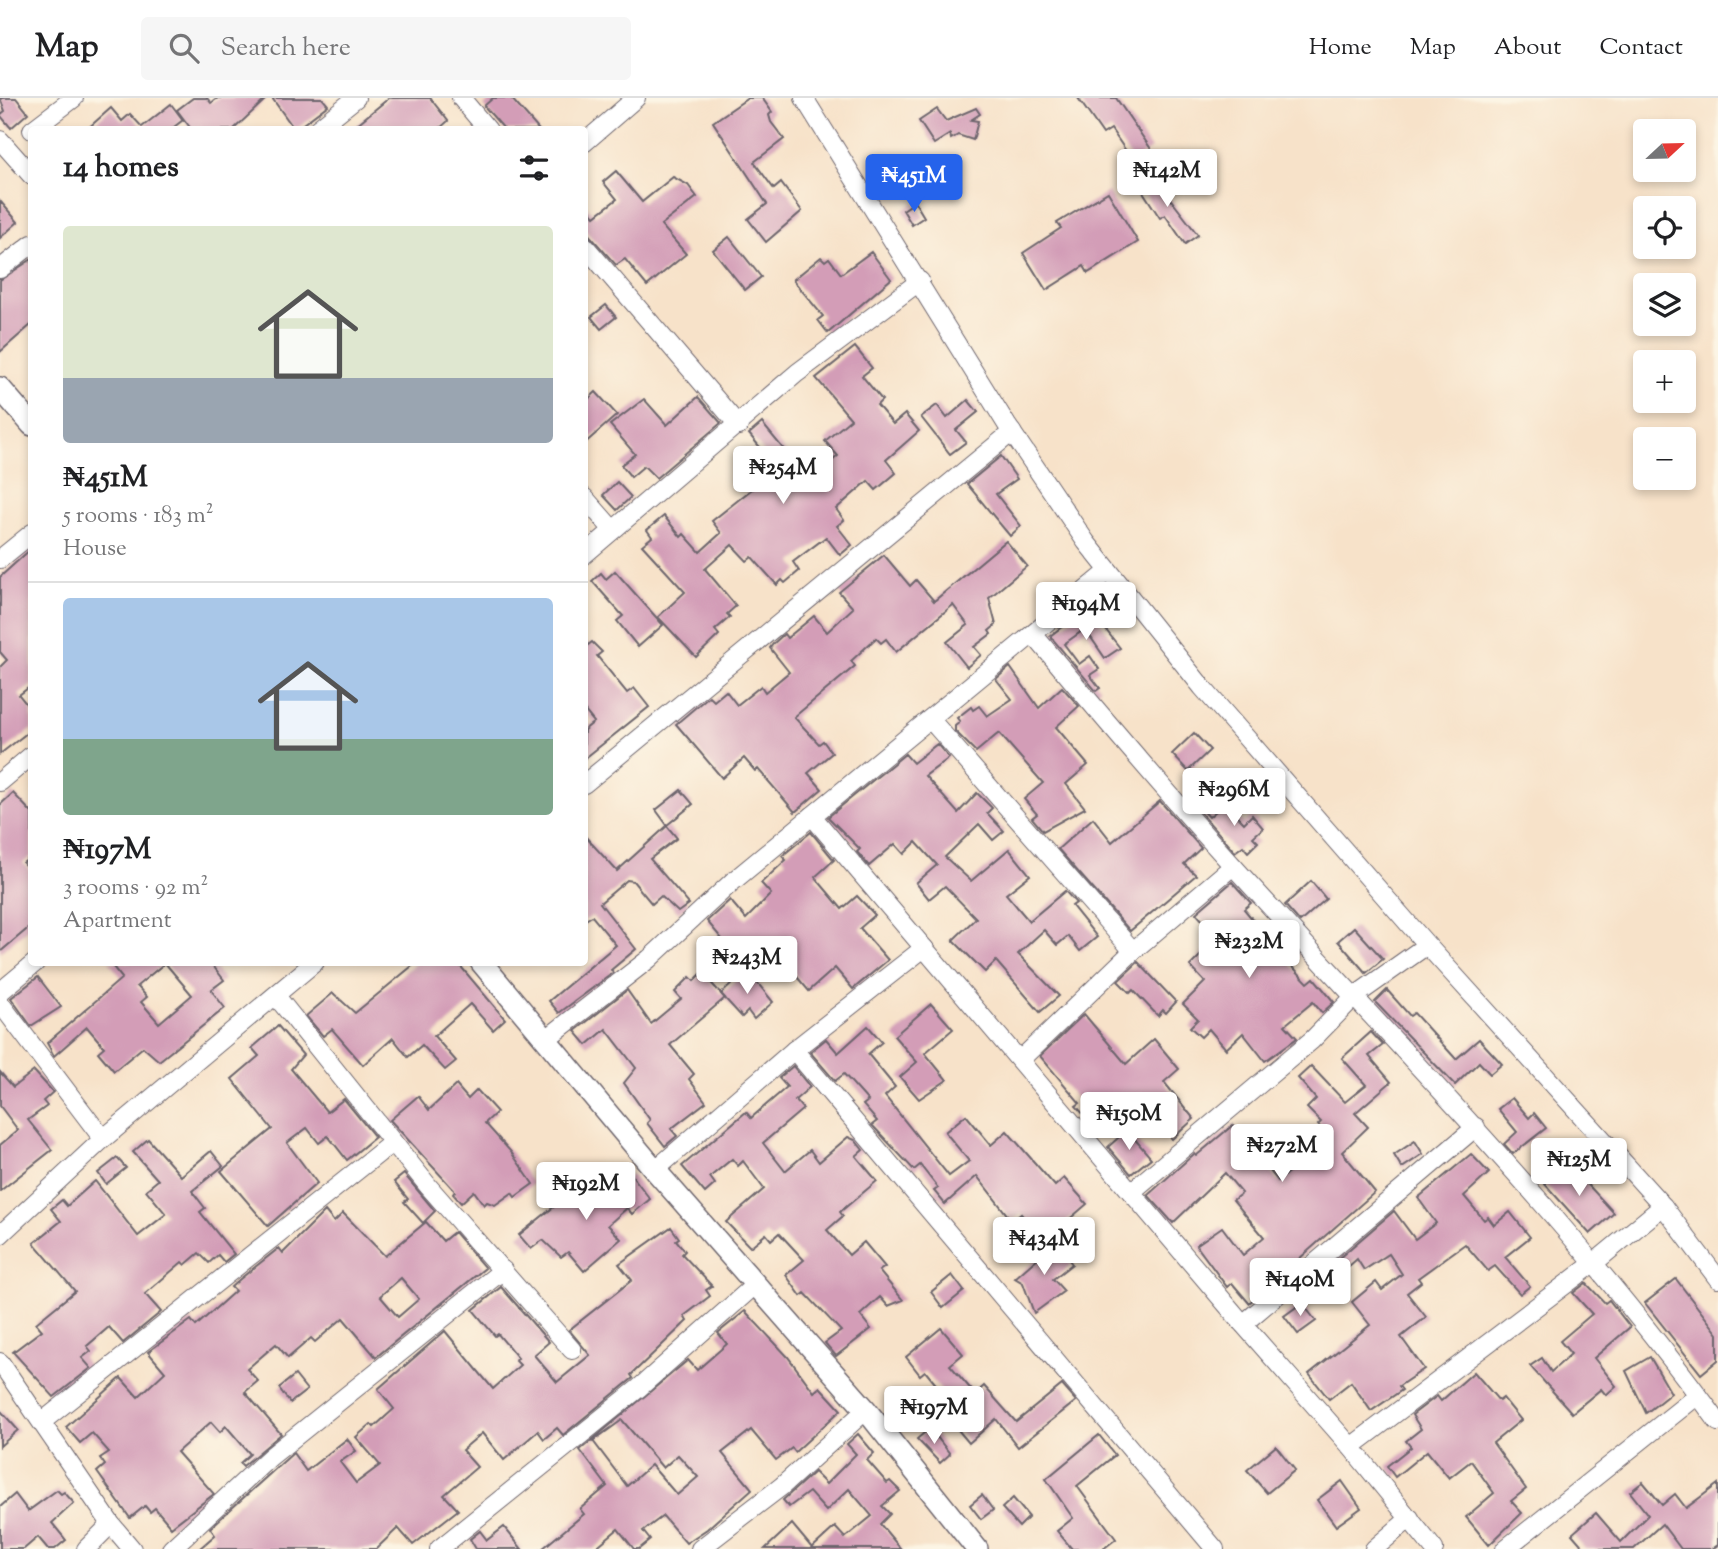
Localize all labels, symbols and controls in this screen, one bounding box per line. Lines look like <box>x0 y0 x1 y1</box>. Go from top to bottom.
search box <box>141 17 631 80</box>
text: Map <box>35 24 99 72</box>
icon: search <box>165 29 203 67</box>
text: Search here <box>221 30 351 67</box>
text: Home <box>1309 31 1372 65</box>
text: Map <box>1410 31 1456 65</box>
text: About <box>1494 31 1561 65</box>
text: Contact <box>1599 31 1683 65</box>
north arrow <box>1633 119 1696 182</box>
map controls <box>1633 119 1696 490</box>
text: 14 homes <box>63 147 179 190</box>
icon: filters <box>515 149 553 187</box>
pin: ₦142M <box>1118 150 1216 209</box>
pin: ₦451M <box>865 155 963 214</box>
text: ₦142M <box>1133 155 1201 188</box>
text: ₦451M <box>881 160 947 193</box>
button: locate <box>1633 196 1696 259</box>
icon: home <box>245 271 371 397</box>
button: layers <box>1633 273 1696 336</box>
button: + <box>1633 350 1696 413</box>
button: − <box>1633 427 1696 490</box>
pin: ₦254M <box>734 446 832 506</box>
text: ₦254M <box>749 452 817 485</box>
text: ₦451M <box>63 457 148 500</box>
text: 5 rooms · 183 m² <box>63 500 214 533</box>
text: House <box>63 533 127 566</box>
pin: ₦194M <box>1037 582 1135 642</box>
text: ₦194M <box>1052 588 1120 621</box>
icon: home <box>245 643 371 769</box>
pin: ₦296M <box>1185 768 1283 828</box>
text: ₦296M <box>1198 774 1270 807</box>
text: ₦197M <box>63 829 151 872</box>
text: 3 rooms · 92 m² <box>63 872 208 905</box>
text: Apartment <box>63 905 172 938</box>
pin: ₦232M <box>1200 920 1298 980</box>
text: ₦232M <box>1215 926 1283 959</box>
pin: ₦243M <box>698 936 796 996</box>
text: ₦243M <box>712 942 782 975</box>
pin: ₦150M <box>1080 1093 1178 1152</box>
text: ₦150M <box>1096 1098 1162 1131</box>
pin: ₦272M <box>1233 1124 1331 1184</box>
text: ₦272M <box>1247 1130 1317 1163</box>
pin: ₦125M <box>1530 1138 1628 1198</box>
text: ₦125M <box>1547 1144 1611 1177</box>
pin: ₦192M <box>537 1162 635 1222</box>
text: ₦192M <box>552 1168 620 1201</box>
pin: ₦434M <box>995 1218 1093 1277</box>
text: ₦434M <box>1009 1223 1079 1256</box>
pin: ₦140M <box>1251 1258 1349 1318</box>
text: ₦140M <box>1266 1264 1334 1297</box>
pin: ₦197M <box>885 1386 983 1446</box>
text: ₦197M <box>900 1392 968 1425</box>

